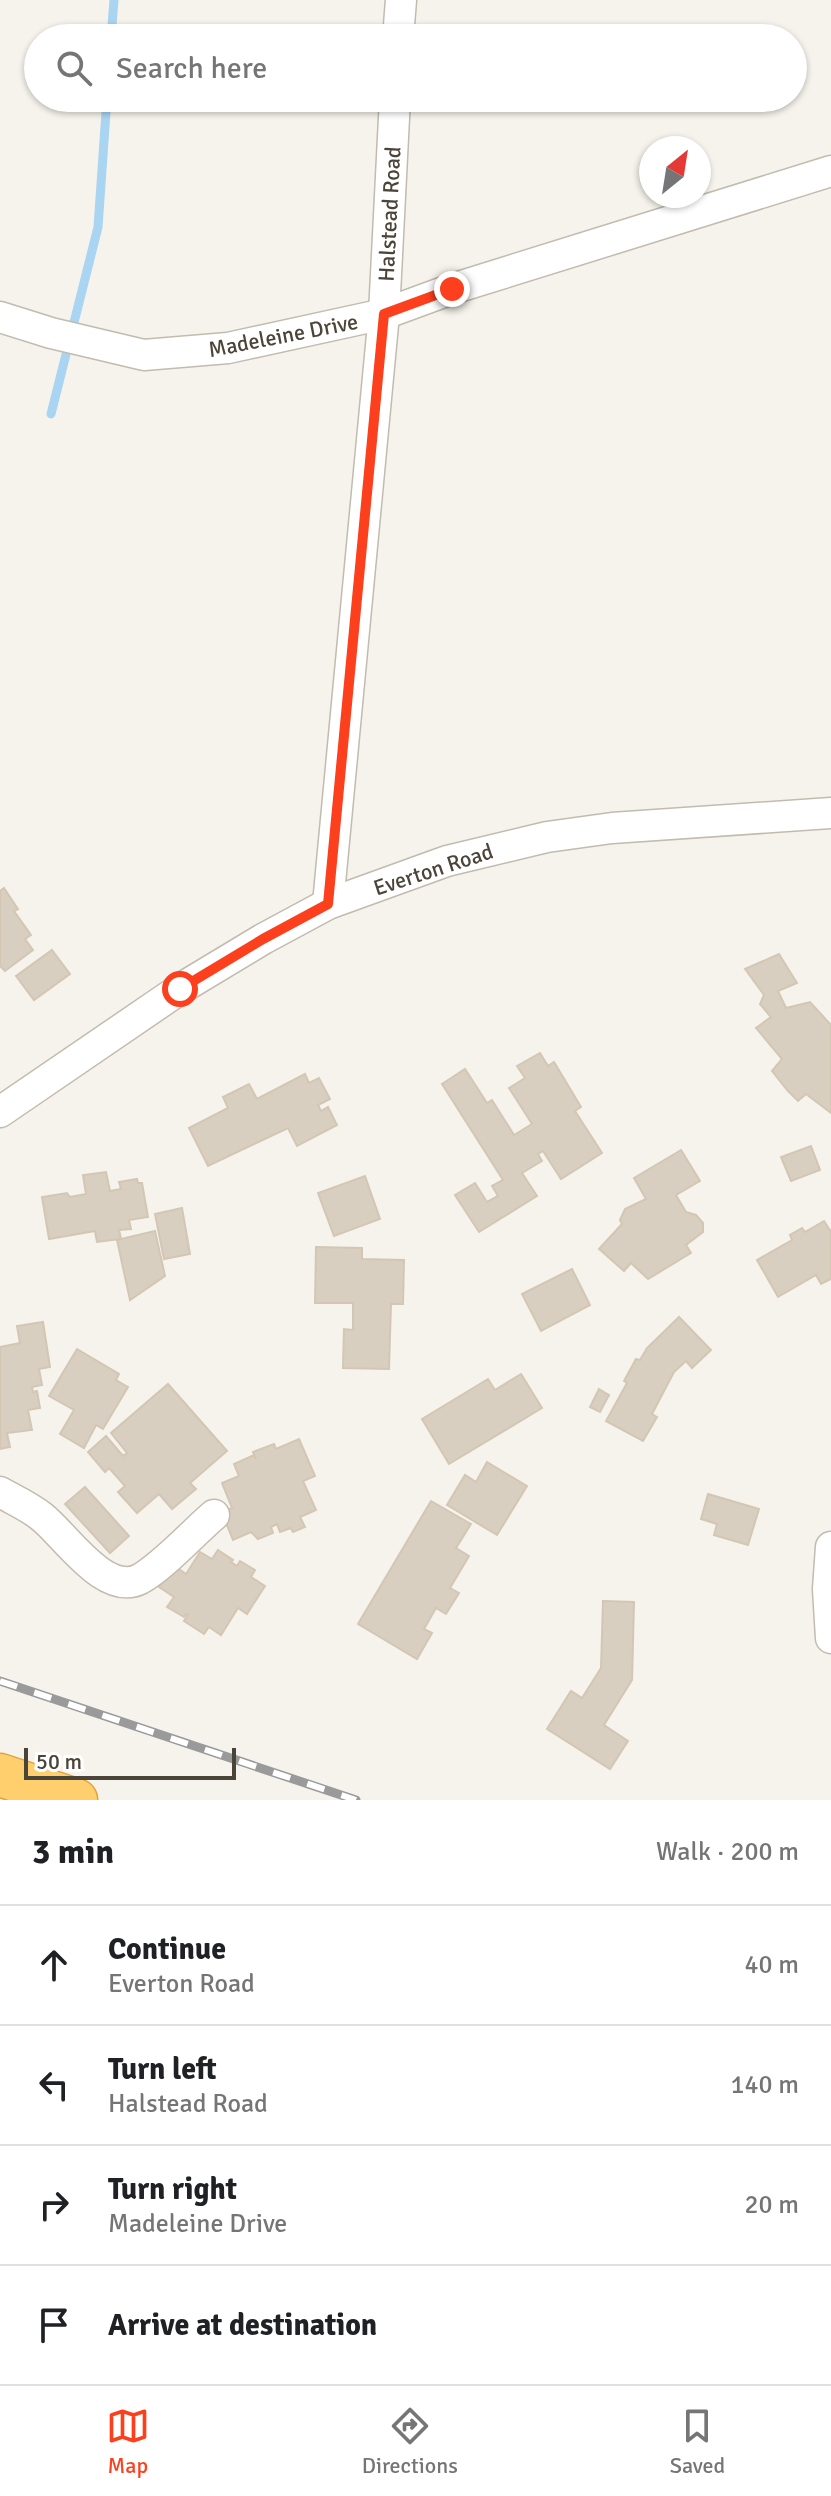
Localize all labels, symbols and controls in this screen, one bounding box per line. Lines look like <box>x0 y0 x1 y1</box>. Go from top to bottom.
search box <box>24 24 807 112</box>
icon: search <box>52 46 96 90</box>
text: Search here <box>116 50 267 87</box>
north arrow <box>639 136 711 208</box>
street label: Halstead Road <box>372 146 407 282</box>
route end <box>434 271 470 307</box>
street label: Madeleine Drive <box>206 308 360 363</box>
street label: Everton Road <box>370 837 496 902</box>
route start <box>162 971 198 1007</box>
scale bar <box>24 1744 236 1780</box>
text: 50 m <box>36 1748 82 1775</box>
text: 3 min <box>32 1831 114 1873</box>
text: Walk · 200 m <box>656 1836 799 1868</box>
text: Continue <box>108 1931 226 1968</box>
icon: ahead <box>32 1943 76 1987</box>
text: 40 m <box>744 1949 799 1981</box>
text: Everton Road <box>108 1968 255 2000</box>
text: Turn left <box>108 2051 217 2088</box>
icon: left <box>32 2063 76 2107</box>
text: 140 m <box>730 2069 799 2101</box>
text: Halstead Road <box>108 2088 268 2120</box>
text: Turn right <box>108 2171 237 2208</box>
icon: right <box>32 2183 76 2227</box>
text: 20 m <box>744 2189 799 2221</box>
text: Madeleine Drive <box>108 2208 287 2240</box>
icon: arrive <box>32 2303 76 2347</box>
text: Arrive at destination <box>108 2307 377 2344</box>
tab: Map <box>106 2404 150 2479</box>
tab: Directions <box>362 2404 458 2479</box>
tab: Saved <box>670 2404 725 2479</box>

